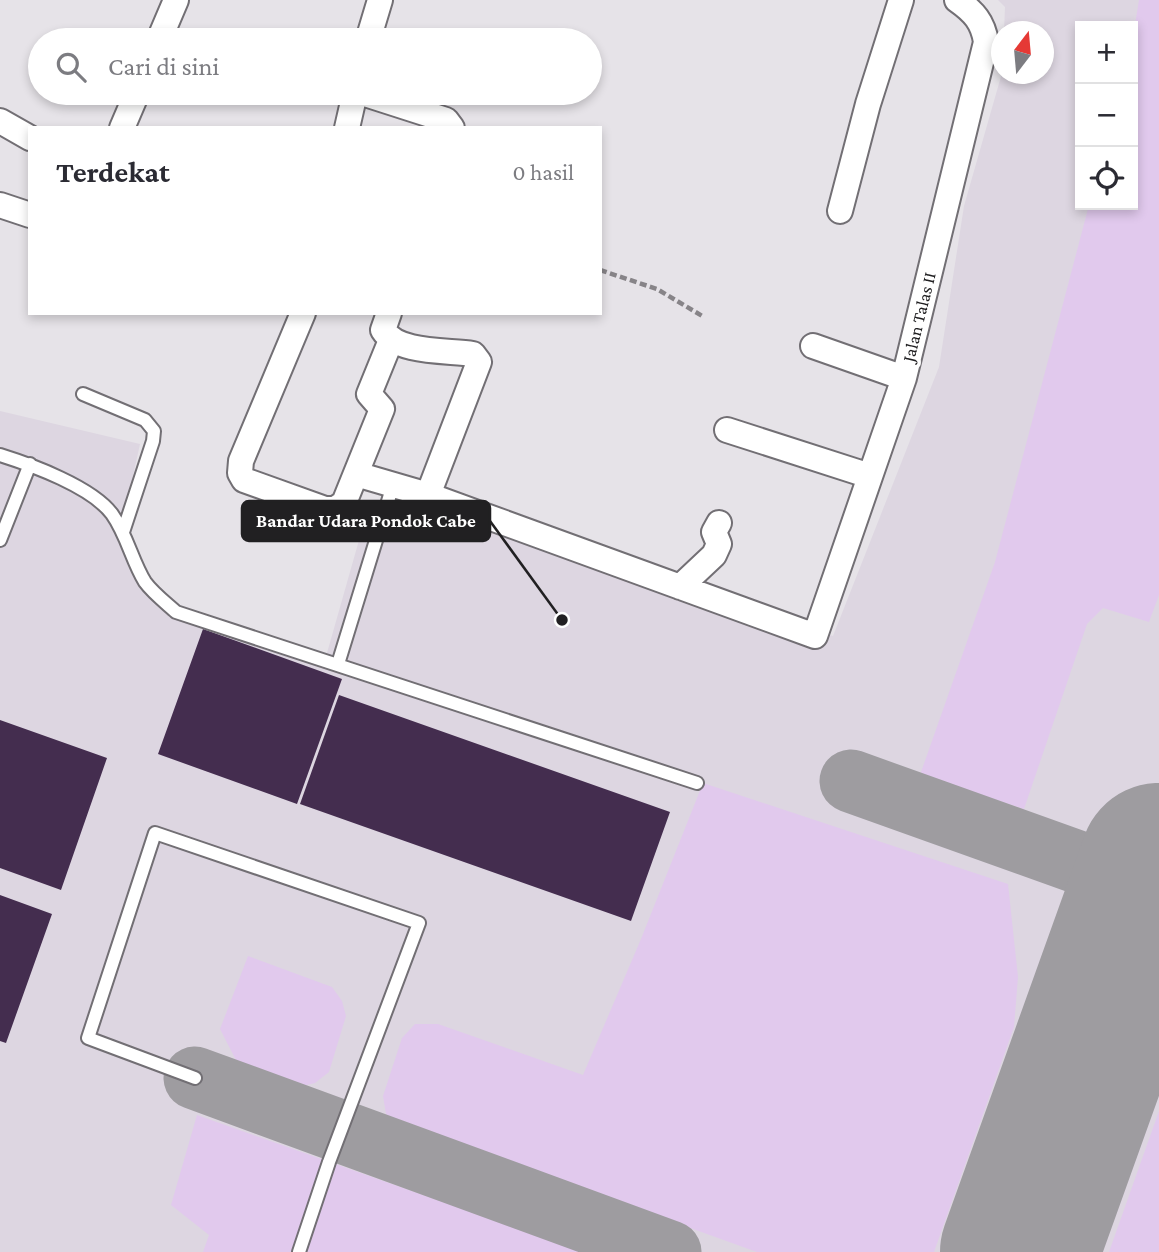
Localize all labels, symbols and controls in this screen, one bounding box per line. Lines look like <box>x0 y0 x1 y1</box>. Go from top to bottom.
north arrow <box>991 21 1054 84</box>
map controls <box>1075 21 1138 210</box>
button: + <box>1075 21 1138 84</box>
search box <box>28 28 602 105</box>
icon: search <box>52 48 90 86</box>
text: Cari di sini <box>108 52 219 81</box>
button: − <box>1075 84 1138 147</box>
button: locate <box>1075 147 1138 210</box>
text: Terdekat <box>56 155 170 188</box>
text: 0 hasil <box>513 159 574 185</box>
street label: Jalan Talas II <box>898 270 940 366</box>
callout: Bandar Udara Pondok Cabe <box>242 501 490 541</box>
text: Bandar Udara Pondok Cabe <box>256 510 476 531</box>

